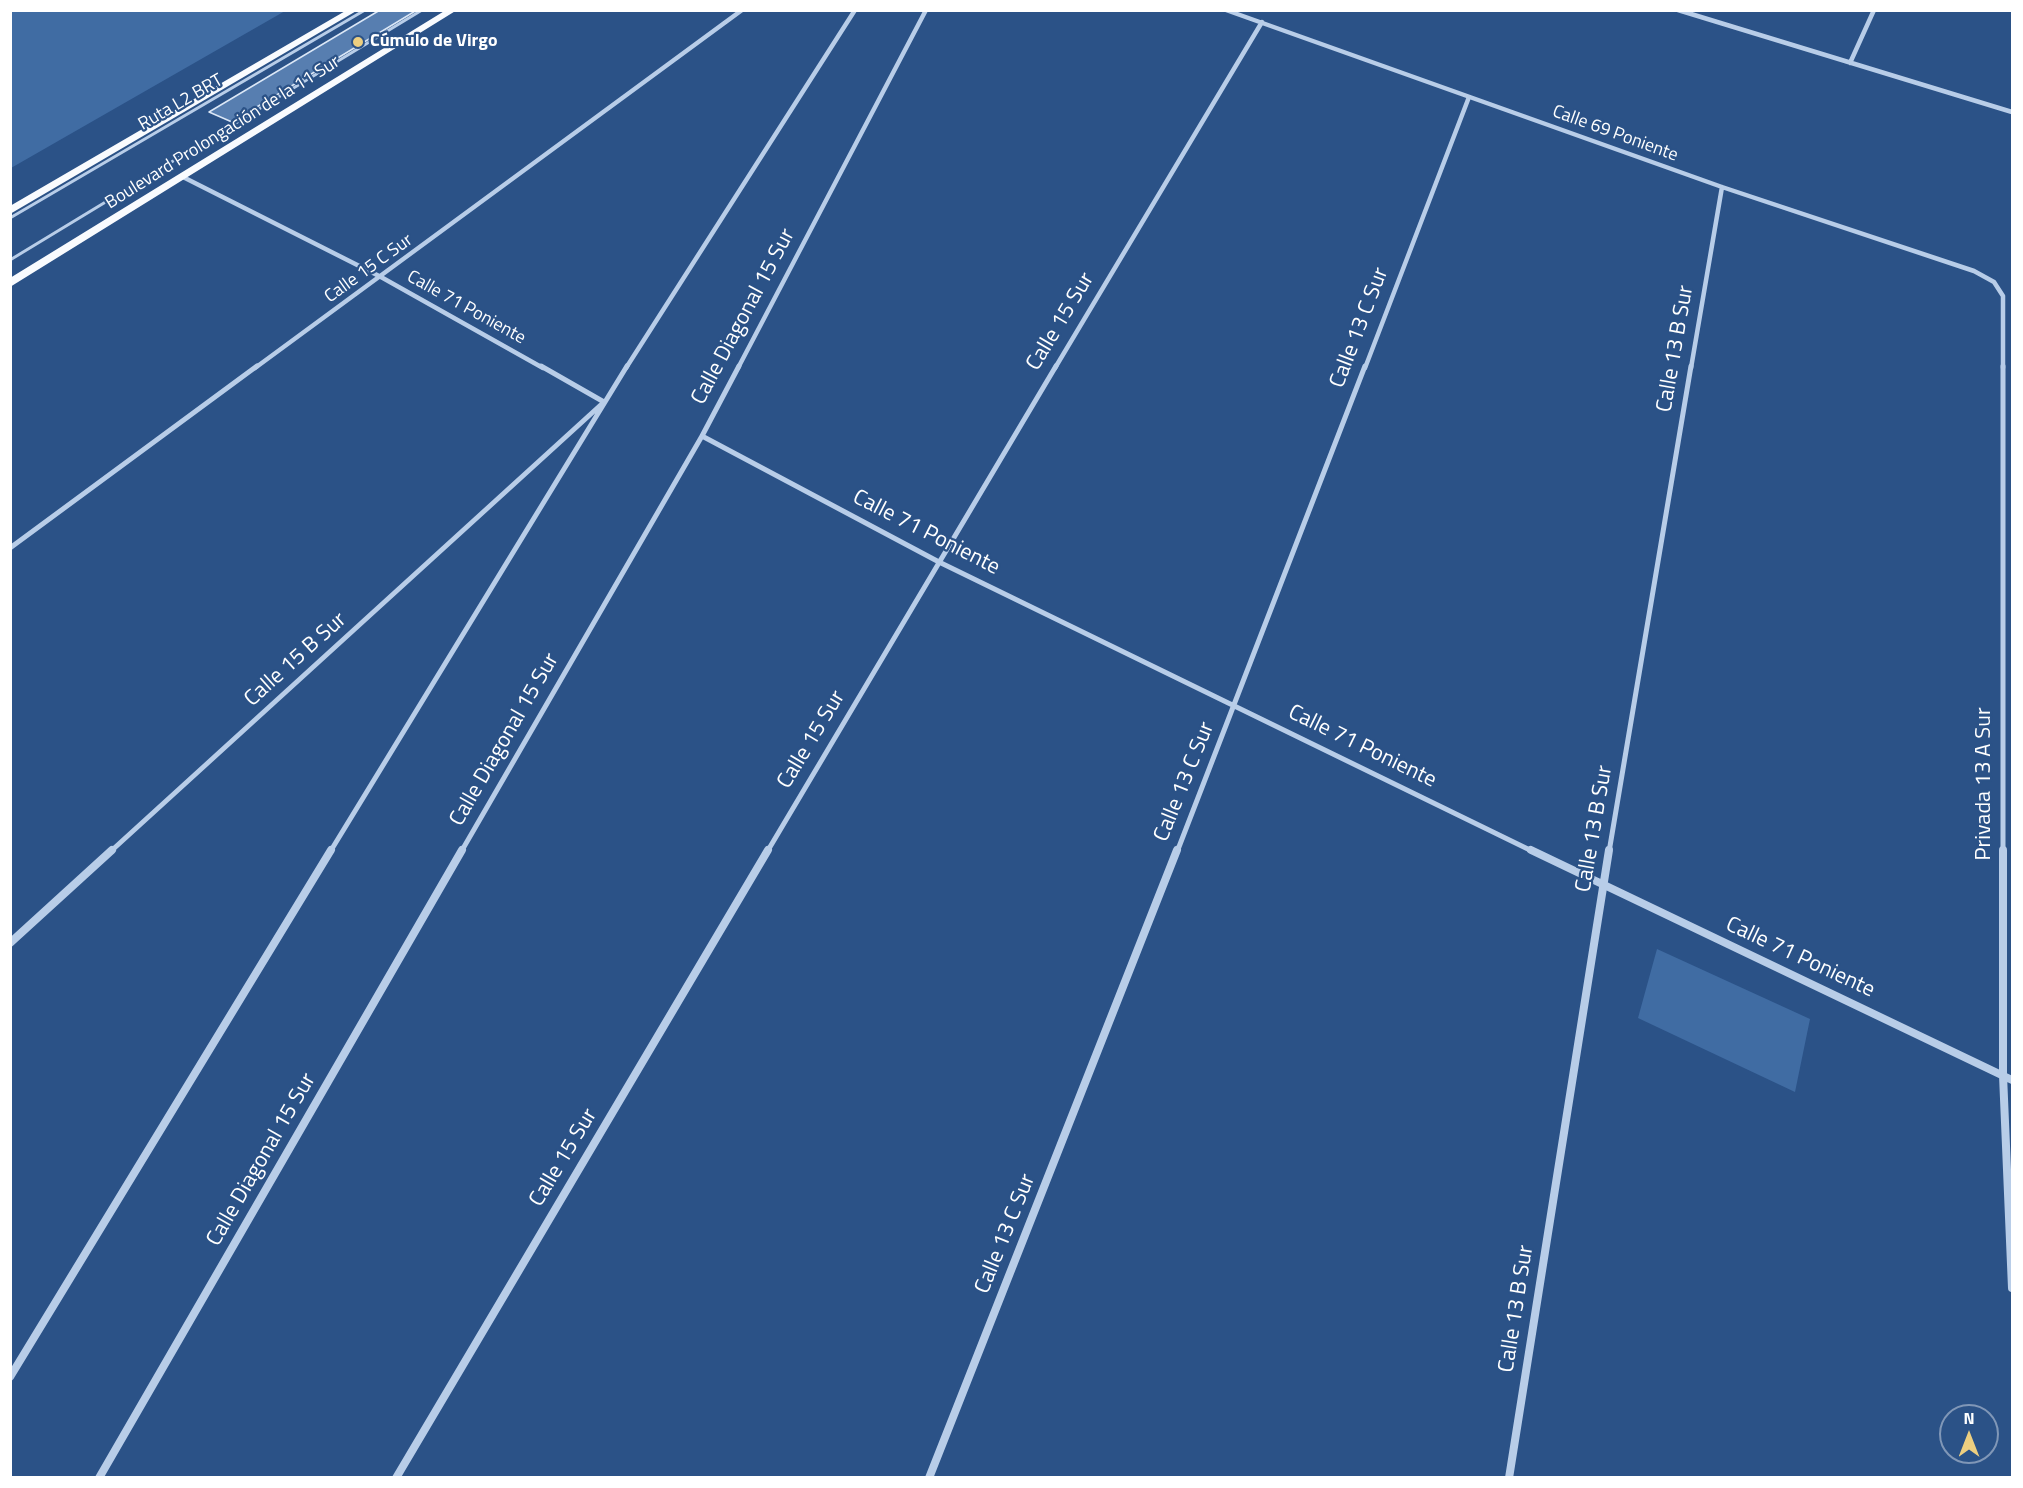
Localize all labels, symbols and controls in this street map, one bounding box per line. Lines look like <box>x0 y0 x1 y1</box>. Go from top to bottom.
place label: Cúmulo de Virgo <box>370 31 497 53</box>
marker: Cúmulo de Virgo <box>351 35 365 49</box>
street label: Boulevard Prolongación de la 11 Sur <box>102 52 344 214</box>
street label: Ruta L2 BRT <box>135 70 227 136</box>
street label: Calle 69 Poniente <box>1549 101 1681 167</box>
street label: Calle Diagonal 15 Sur <box>686 224 802 410</box>
street label: Calle 15 C Sur <box>321 230 417 308</box>
street label: Calle 13 C Sur <box>1325 264 1395 392</box>
street label: Calle 71 Poniente <box>403 267 529 349</box>
street label: Calle 15 Sur <box>1021 268 1101 376</box>
street label: Calle 13 B Sur <box>1652 284 1700 414</box>
street label: Calle 71 Poniente <box>848 485 1004 581</box>
street label: Calle 15 B Sur <box>240 607 352 713</box>
street label: Calle Diagonal 15 Sur <box>445 649 565 831</box>
street label: Calle 15 Sur <box>772 686 852 794</box>
street label: Calle 71 Poniente <box>1284 700 1440 794</box>
street label: Privada 13 A Sur <box>1972 707 1998 861</box>
street label: Calle 13 C Sur <box>1149 718 1221 846</box>
street label: Calle 13 B Sur <box>1571 764 1619 894</box>
street label: Calle 71 Poniente <box>1721 912 1879 1004</box>
street label: Calle Diagonal 15 Sur <box>202 1069 322 1251</box>
street label: Calle 15 Sur <box>524 1104 604 1212</box>
street label: Calle 13 C Sur <box>970 1170 1042 1298</box>
street label: Calle 13 B Sur <box>1494 1244 1540 1374</box>
north arrow <box>1939 1404 1999 1464</box>
text: N <box>1963 1406 1975 1430</box>

